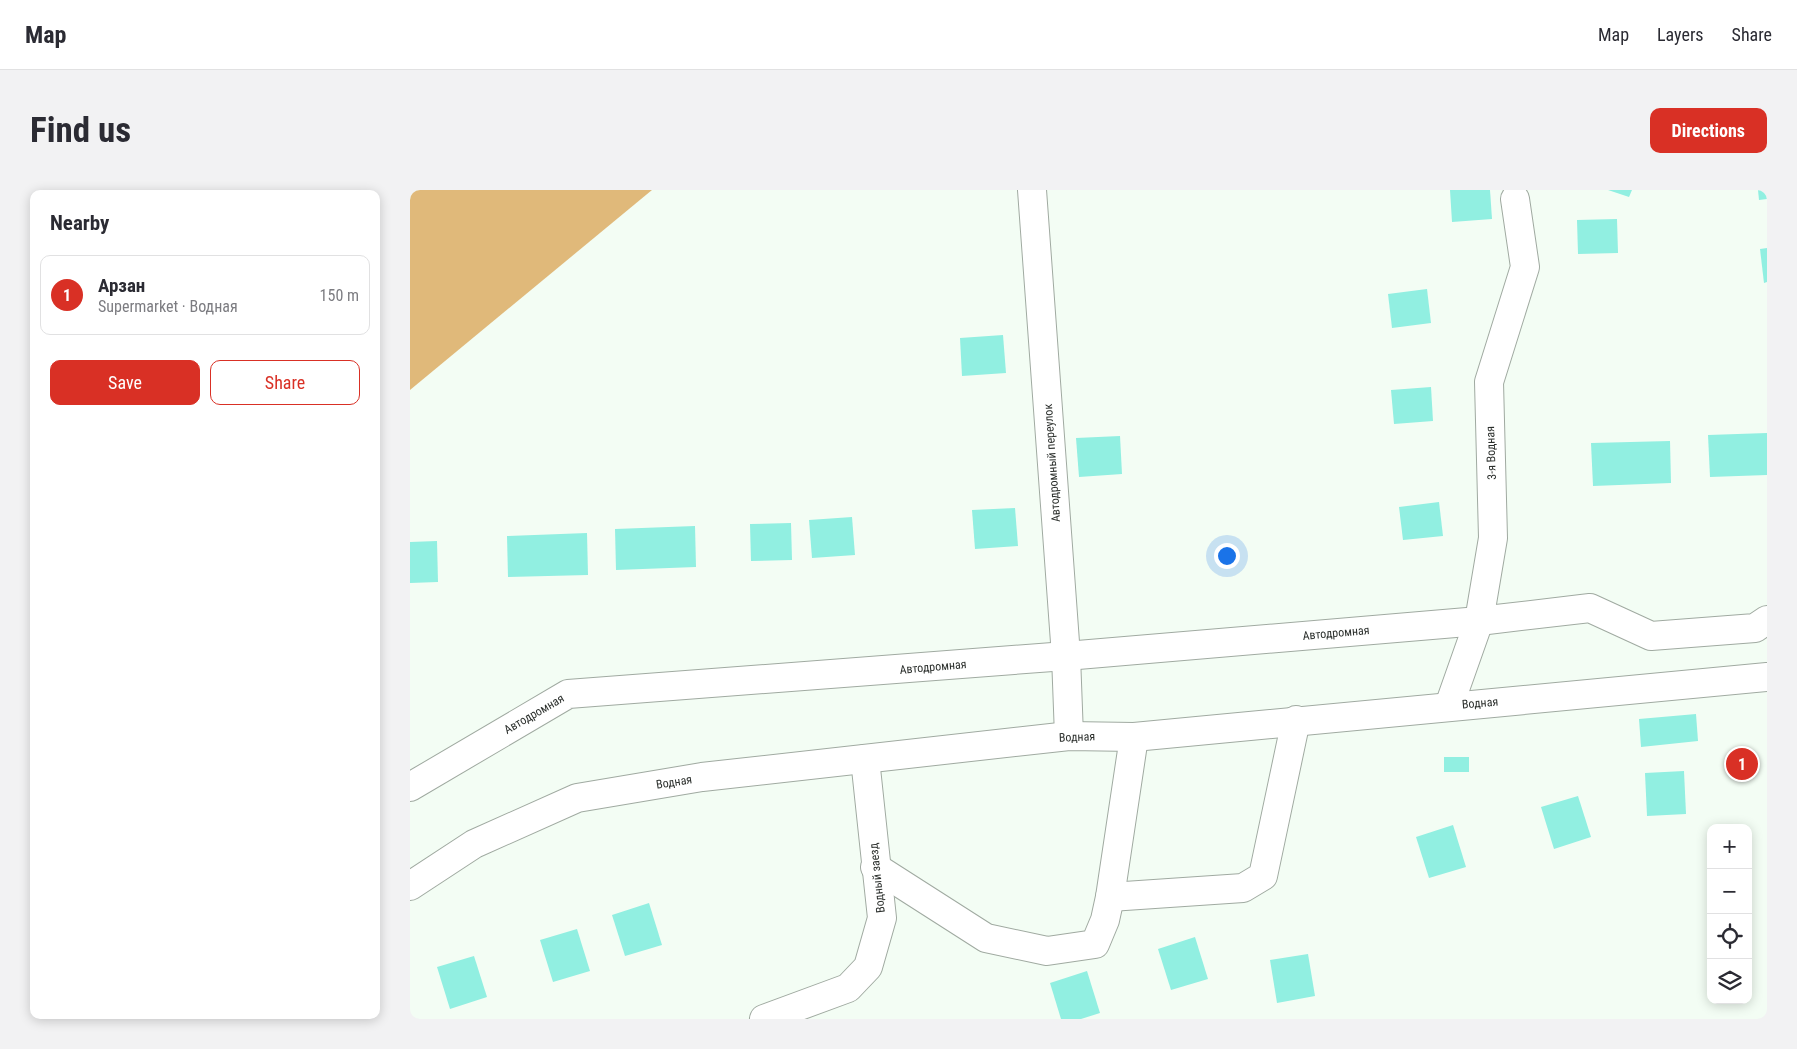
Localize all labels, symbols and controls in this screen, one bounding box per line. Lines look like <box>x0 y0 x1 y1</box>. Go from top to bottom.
text: Map <box>25 21 66 49</box>
text: Map <box>1598 24 1629 45</box>
text: Layers <box>1657 24 1704 45</box>
text: Share <box>1732 24 1772 45</box>
button: Directions <box>1650 108 1767 153</box>
text: Find us <box>30 110 131 151</box>
text: Nearby <box>50 211 109 235</box>
text: Арзан <box>98 274 145 297</box>
text: 1 <box>63 286 71 305</box>
text: 150 m <box>320 286 359 305</box>
text: Supermarket · Водная <box>98 297 238 316</box>
button: Save <box>50 360 200 405</box>
button: Share <box>210 360 360 405</box>
street label: Автодромный переулок <box>1041 403 1063 523</box>
street label: 3-я Водная <box>1483 426 1499 480</box>
your location <box>1214 543 1240 569</box>
street label: Автодромная <box>1302 623 1370 643</box>
street label: Автодромная <box>899 657 967 677</box>
street label: Автодромная <box>501 691 567 737</box>
street label: Водная <box>1461 694 1499 712</box>
street label: Водная <box>1059 729 1095 745</box>
pin: 1 <box>1726 745 1758 783</box>
street label: Водная <box>655 772 693 792</box>
map controls <box>1707 824 1752 1004</box>
button: + <box>1707 824 1752 869</box>
street label: Водный заезд <box>866 842 888 914</box>
button: − <box>1707 869 1752 914</box>
button: locate <box>1707 914 1752 959</box>
button: layers <box>1707 959 1752 1004</box>

